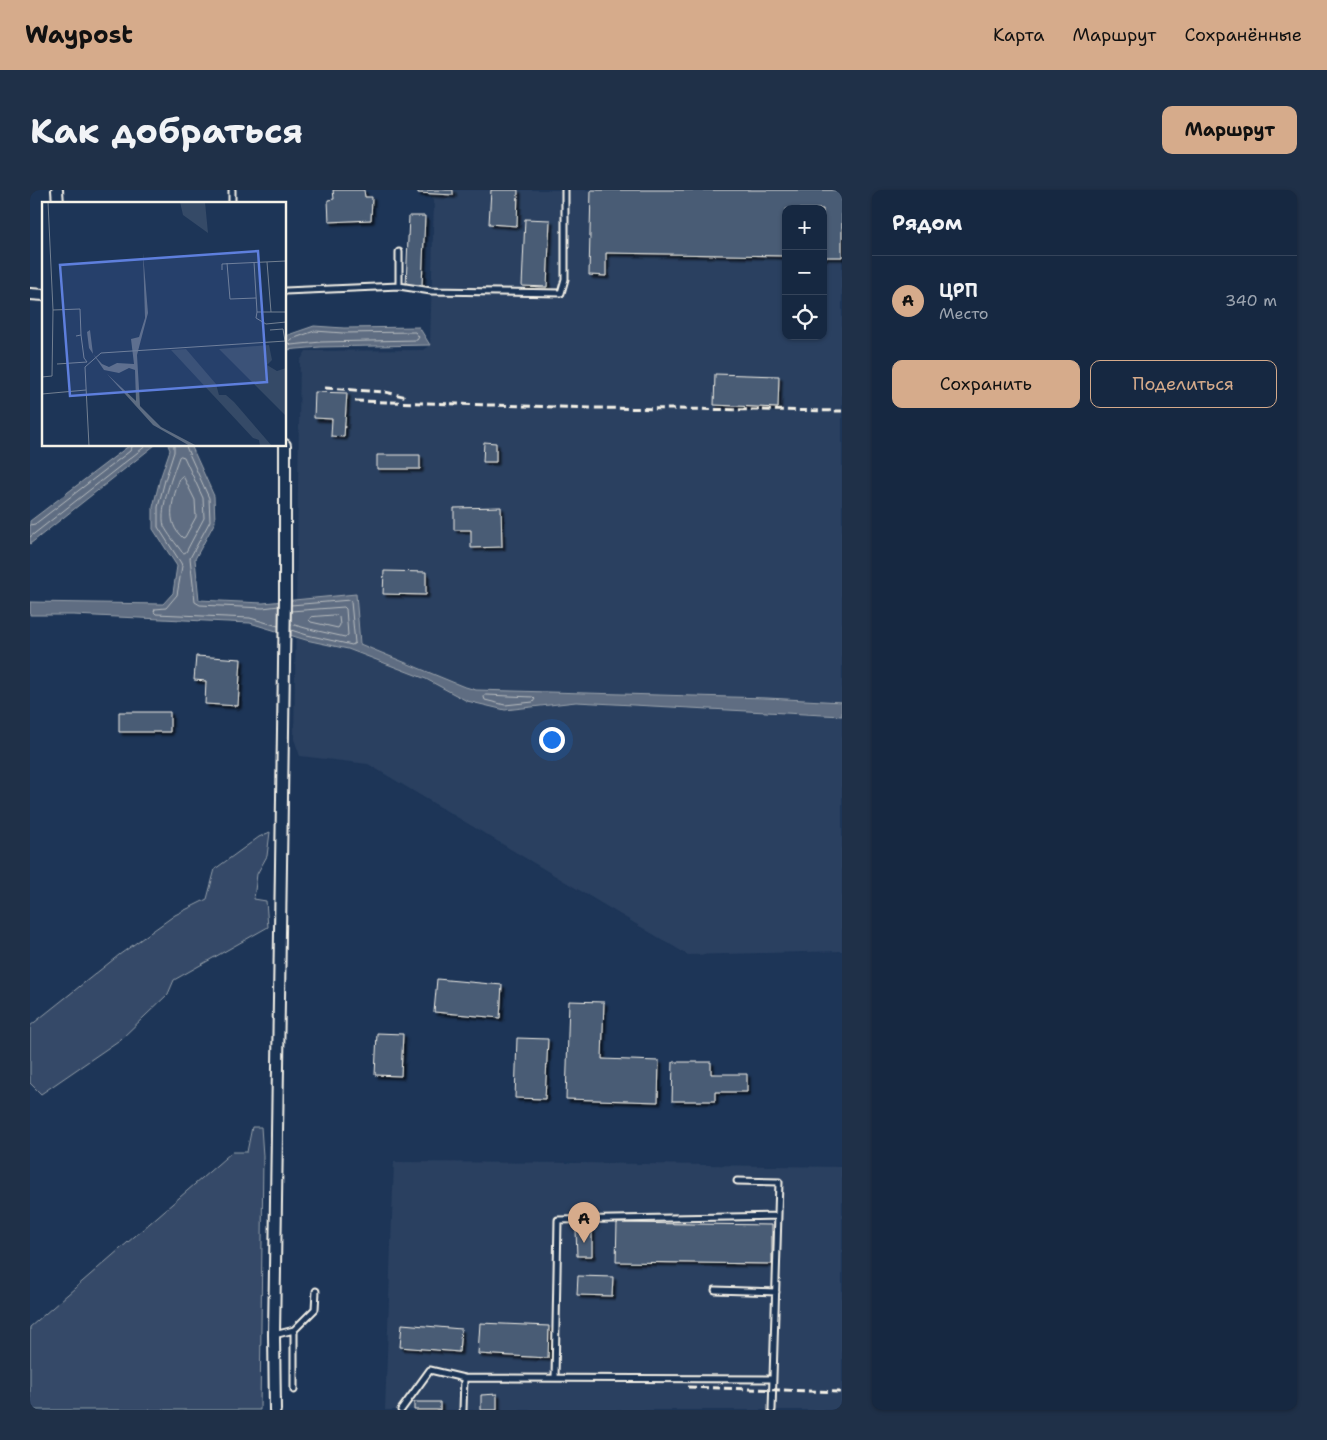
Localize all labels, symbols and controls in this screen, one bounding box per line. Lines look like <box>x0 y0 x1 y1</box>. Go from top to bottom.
text: Waypost <box>25 19 133 51</box>
text: Карта <box>993 23 1044 47</box>
text: Маршрут <box>1072 23 1156 47</box>
text: Сохранённые <box>1184 23 1302 47</box>
button: Маршрут <box>1162 106 1297 154</box>
text: Как добраться <box>30 107 303 154</box>
inset map <box>42 202 286 446</box>
map controls <box>782 205 827 340</box>
button: + <box>782 205 827 250</box>
text: Рядом <box>892 209 962 237</box>
button: − <box>782 250 827 295</box>
text: ЦРП <box>939 278 978 303</box>
text: A <box>902 290 914 311</box>
text: 340 m <box>1225 290 1277 311</box>
button: locate <box>782 295 827 340</box>
text: Место <box>939 303 989 324</box>
button: Сохранить <box>892 360 1080 408</box>
button: Поделиться <box>1090 360 1277 408</box>
your location <box>539 727 565 753</box>
pin: A <box>568 1202 600 1243</box>

